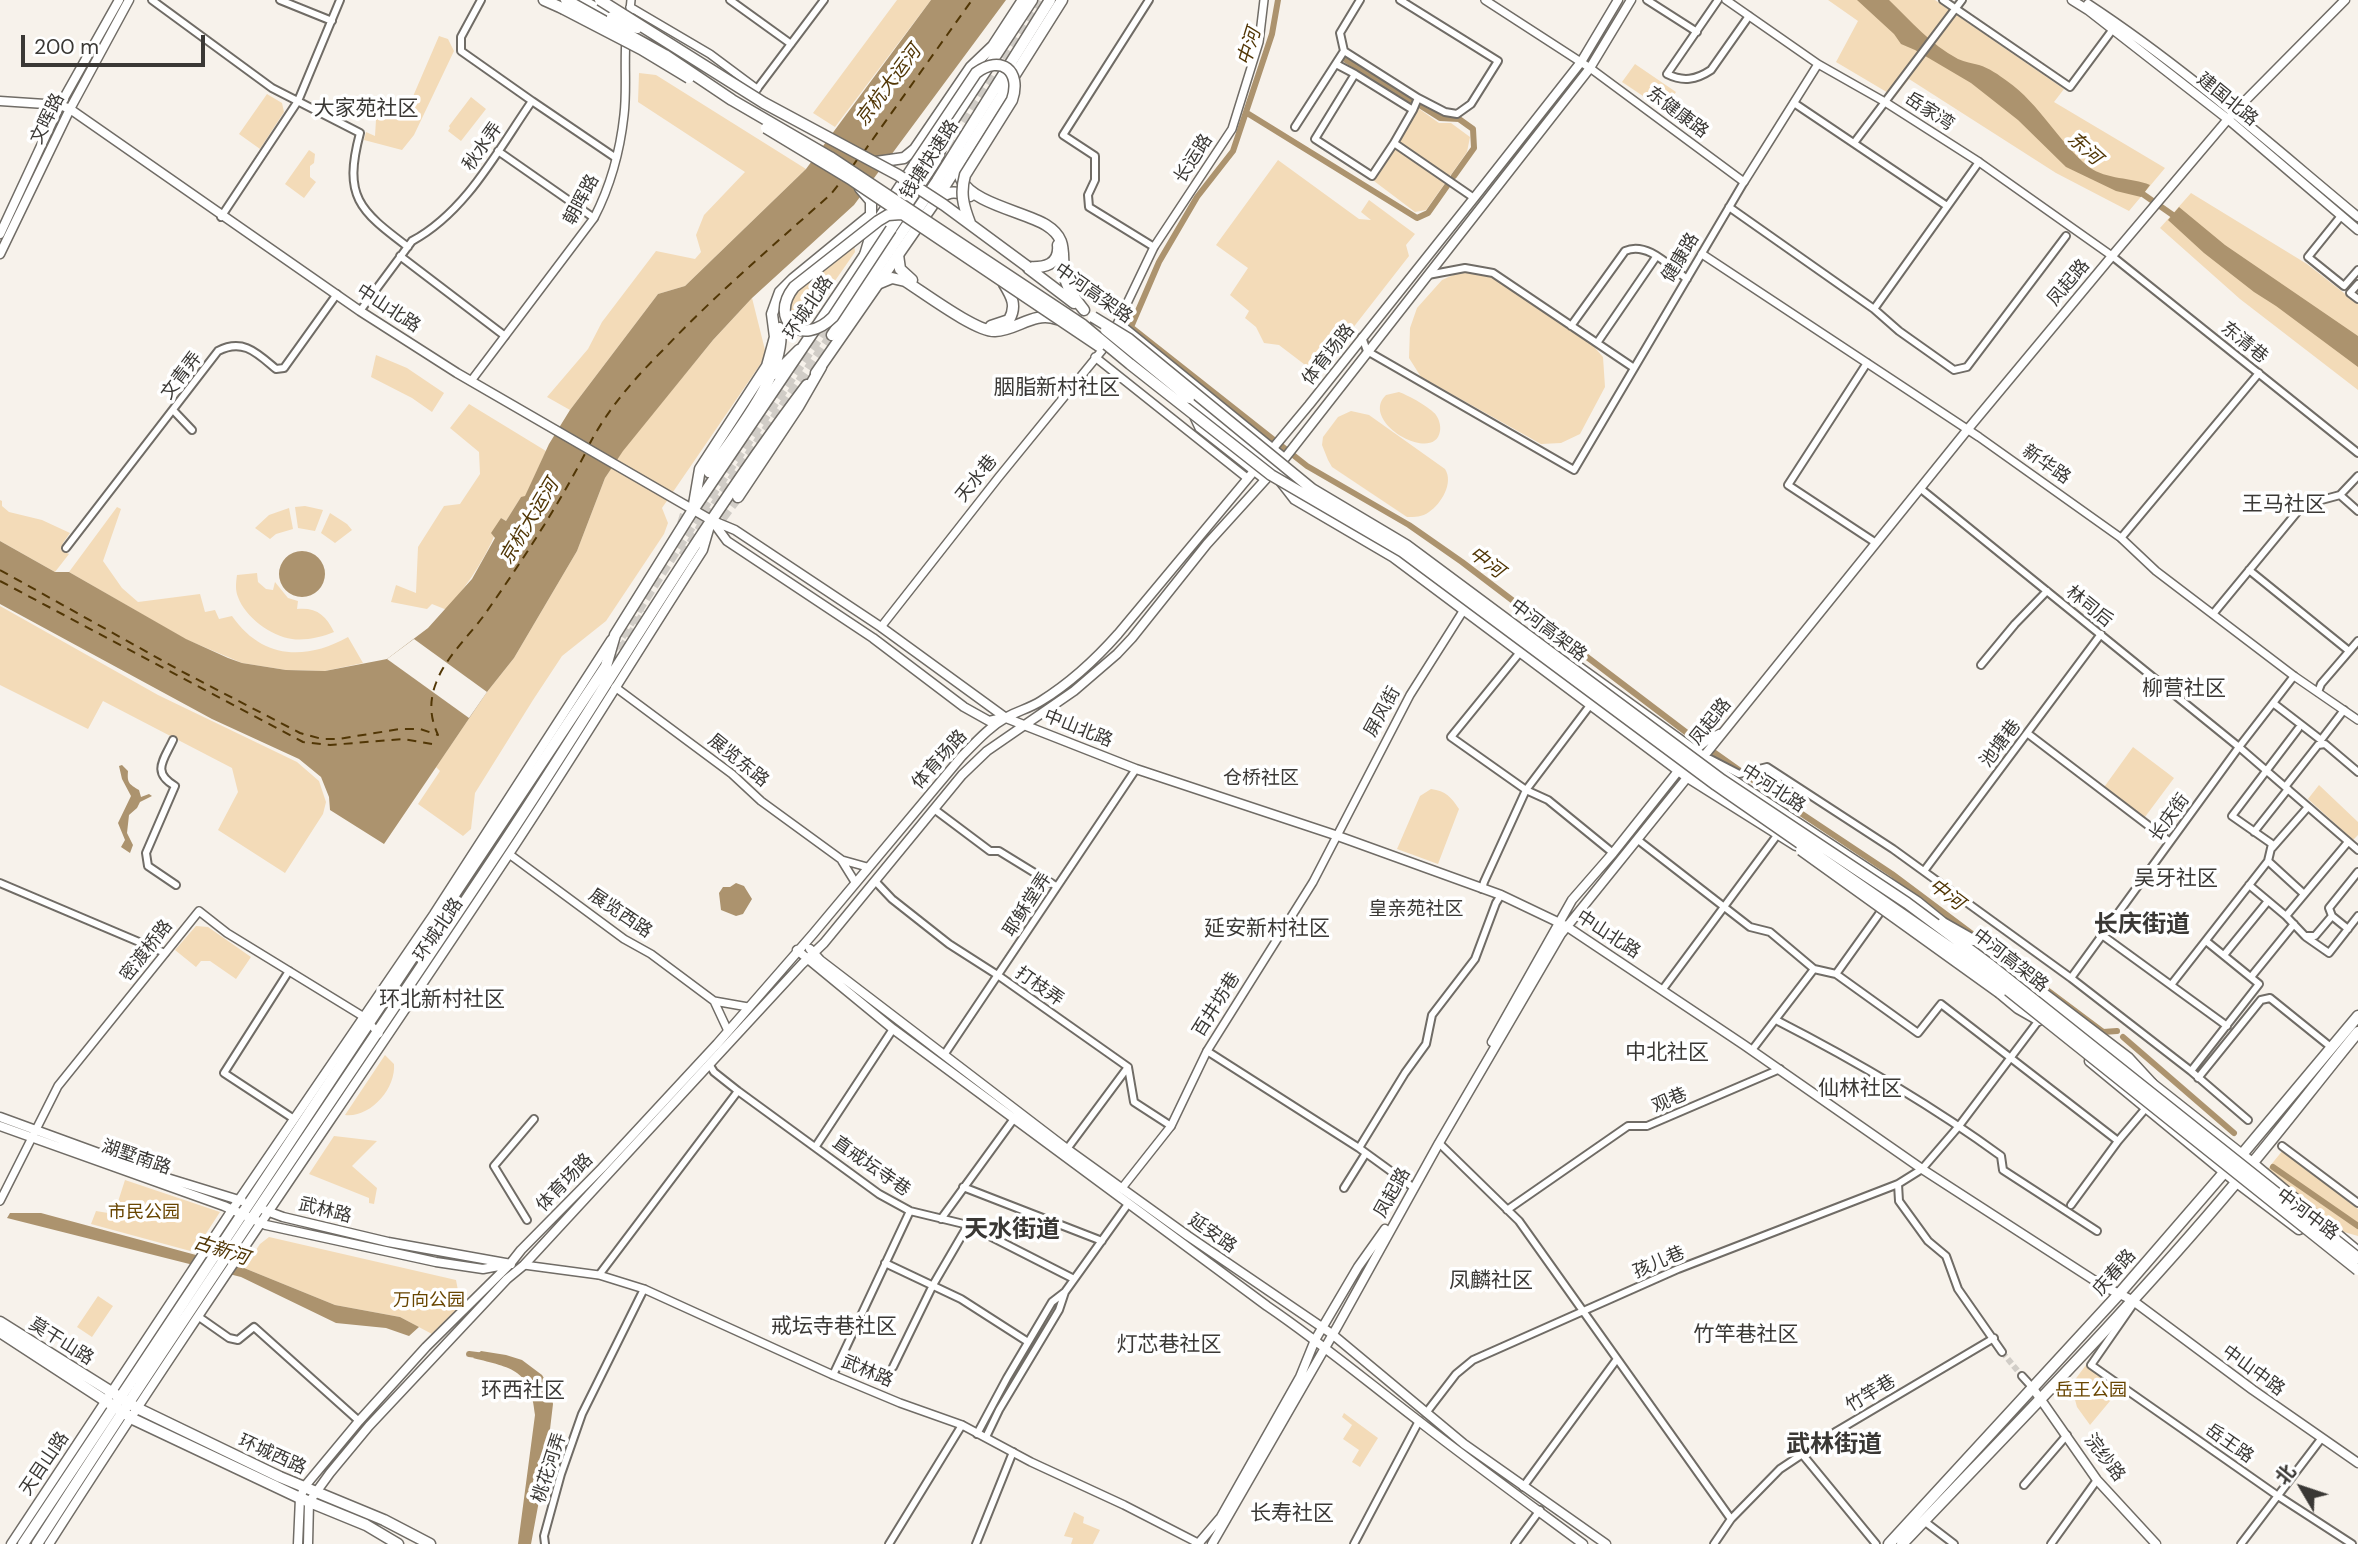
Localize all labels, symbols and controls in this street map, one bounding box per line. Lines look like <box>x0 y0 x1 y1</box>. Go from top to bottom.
scale bar <box>24 21 208 65</box>
water label: 中河 <box>1234 25 1266 69</box>
text: 200 m <box>34 33 99 61</box>
water label: 京杭大运河 <box>851 41 927 131</box>
street label: 建国北路 <box>2192 69 2262 131</box>
street label: 东健康路 <box>1642 83 1712 143</box>
street label: 岳家湾 <box>1900 88 1958 136</box>
street label: 文晖路 <box>26 90 70 148</box>
district label: 大家苑社区 <box>314 96 418 122</box>
street label: 钱塘快速路 <box>896 116 964 204</box>
street label: 秋水弄 <box>459 119 507 175</box>
water label: 东河 <box>2062 128 2106 170</box>
street label: 长运路 <box>1170 130 1218 188</box>
street label: 朝晖路 <box>560 171 604 229</box>
street label: 健康路 <box>1658 229 1704 287</box>
street label: 凤起路 <box>2043 255 2095 311</box>
street label: 中河高架路 <box>1050 259 1136 329</box>
street label: 环城北路 <box>780 272 838 344</box>
street label: 中山北路 <box>352 280 424 338</box>
street label: 东清巷 <box>2216 318 2272 368</box>
street label: 体育场路 <box>1298 320 1360 390</box>
street label: 文青弄 <box>157 348 207 404</box>
district label: 胭脂新村社区 <box>994 375 1120 401</box>
street label: 新华路 <box>2018 441 2074 489</box>
street label: 天水巷 <box>952 451 1002 507</box>
water label: 京杭大运河 <box>496 475 564 569</box>
district label: 王马社区 <box>2242 492 2326 518</box>
water label: 中河 <box>1464 542 1508 584</box>
street label: 林司后 <box>2061 582 2117 632</box>
street label: 中河高架路 <box>1506 595 1590 667</box>
district label: 柳营社区 <box>2142 676 2226 702</box>
street label: 屏风街 <box>1360 683 1406 741</box>
street label: 凤起路 <box>1686 694 1736 750</box>
street label: 中山北路 <box>1041 706 1115 752</box>
street label: 池塘巷 <box>1976 716 2026 772</box>
street label: 体育场路 <box>908 726 972 794</box>
street label: 展览东路 <box>703 730 773 792</box>
street label: 中河北路 <box>1737 760 1809 818</box>
district label: 仓桥社区 <box>1223 768 1299 790</box>
street label: 长庆街 <box>2145 790 2195 846</box>
district label: 吴牙社区 <box>2134 866 2218 892</box>
street label: 耶稣堂弄 <box>999 869 1057 941</box>
water label: 中河 <box>1924 874 1968 916</box>
street label: 展览西路 <box>584 885 656 943</box>
street label: 环城北路 <box>410 894 468 966</box>
district label: 皇亲苑社区 <box>1369 899 1463 921</box>
street label: 中山北路 <box>1572 906 1644 964</box>
district label: 长庆街道 <box>2094 912 2190 940</box>
street label: 密渡桥路 <box>116 916 178 986</box>
district label: 延安新村社区 <box>1204 916 1330 942</box>
street label: 中河高架路 <box>1968 925 2052 997</box>
street label: 打枝弄 <box>1011 963 1067 1011</box>
street label: 百井坊巷 <box>1189 969 1245 1041</box>
district label: 环北新村社区 <box>379 987 505 1013</box>
district label: 中北社区 <box>1625 1040 1709 1066</box>
district label: 仙林社区 <box>1818 1076 1902 1102</box>
street label: 观巷 <box>1649 1084 1691 1118</box>
street label: 直戒坛寺巷 <box>828 1132 914 1202</box>
street label: 湖墅南路 <box>98 1136 174 1180</box>
street label: 体育场路 <box>532 1150 598 1216</box>
street label: 凤起路 <box>1370 1164 1416 1222</box>
street label: 中河中路 <box>2272 1185 2342 1245</box>
street label: 武林路 <box>296 1194 354 1228</box>
park label: 市民公园 <box>108 1202 180 1224</box>
street label: 延安路 <box>1184 1210 1240 1258</box>
district label: 天水街道 <box>964 1217 1060 1245</box>
water label: 古新河 <box>190 1231 252 1271</box>
street label: 孩儿巷 <box>1630 1243 1688 1283</box>
street label: 庆春路 <box>2089 1246 2141 1300</box>
district label: 凤麟社区 <box>1449 1268 1533 1294</box>
park label: 万向公园 <box>393 1290 465 1312</box>
street label: 莫干山路 <box>25 1314 97 1370</box>
district label: 戒坛寺巷社区 <box>771 1314 897 1340</box>
district label: 竹竿巷社区 <box>1694 1322 1798 1348</box>
district label: 灯芯巷社区 <box>1117 1332 1221 1358</box>
street label: 中山中路 <box>2218 1341 2288 1401</box>
street label: 武林路 <box>838 1352 896 1392</box>
street label: 竹竿巷 <box>1842 1371 1900 1417</box>
district label: 环西社区 <box>481 1378 565 1404</box>
park label: 岳王公园 <box>2055 1380 2127 1402</box>
street label: 岳王路 <box>2201 1420 2257 1468</box>
street label: 天目山路 <box>16 1428 74 1500</box>
street label: 环城西路 <box>235 1430 309 1480</box>
street label: 桃花河弄 <box>529 1430 571 1506</box>
street label: 浣纱路 <box>2079 1430 2129 1486</box>
district label: 武林街道 <box>1786 1432 1882 1460</box>
north arrow <box>2267 1453 2337 1523</box>
text: 北 <box>2270 1459 2301 1490</box>
district label: 长寿社区 <box>1250 1501 1334 1527</box>

